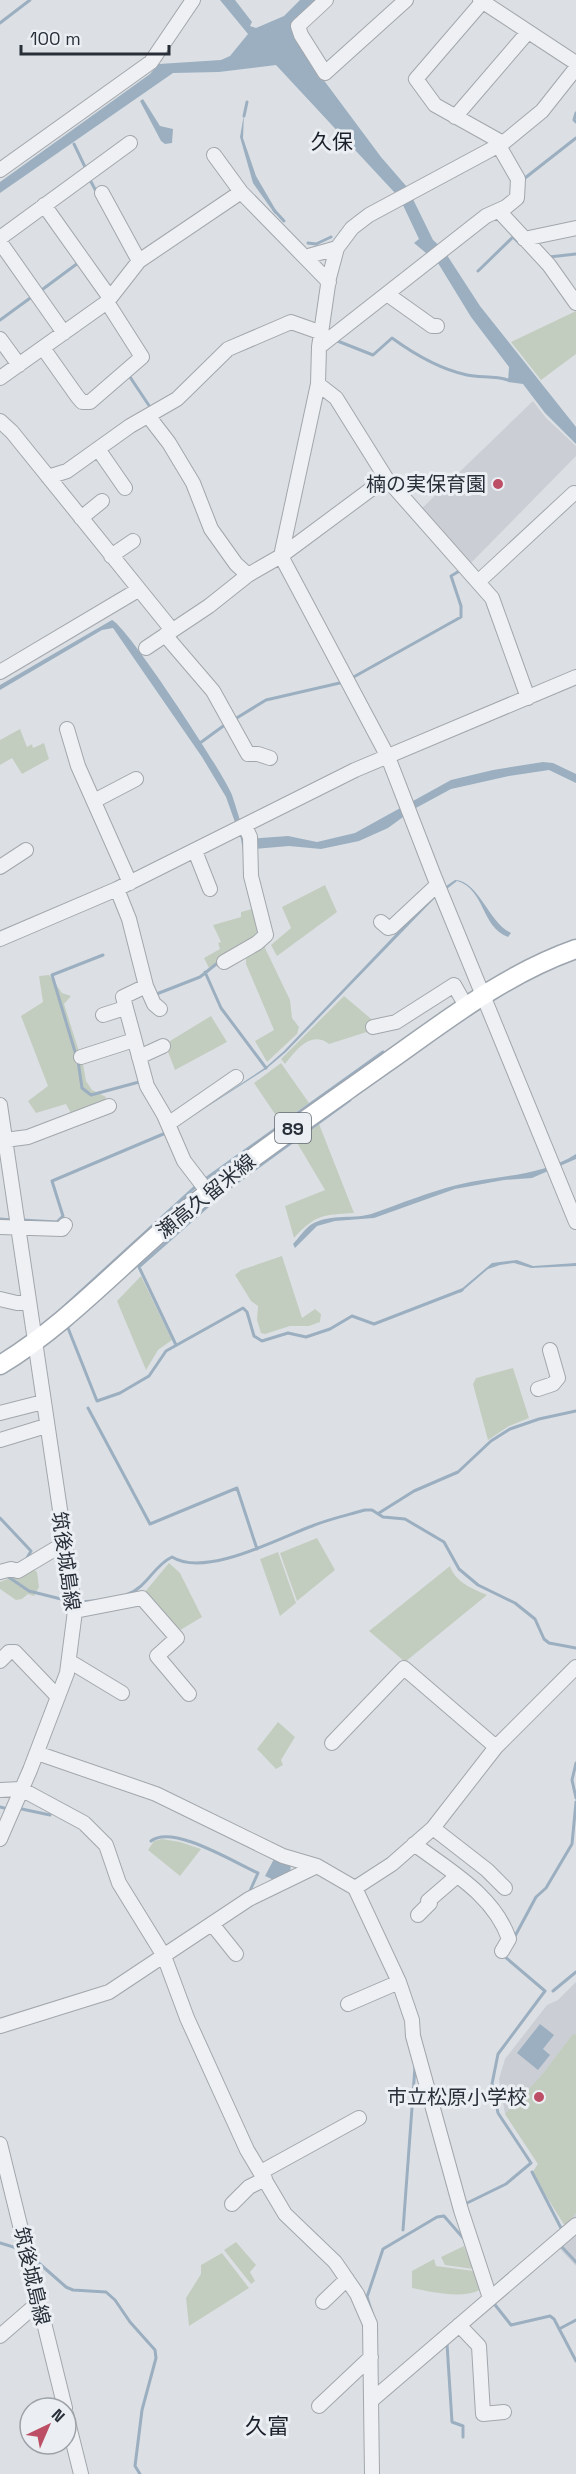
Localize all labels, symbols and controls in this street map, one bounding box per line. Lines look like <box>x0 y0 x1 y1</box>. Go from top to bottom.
scale bar <box>21 18 170 56</box>
text: 100 m <box>30 27 81 50</box>
district label: 久保 <box>311 128 353 155</box>
place label: 楠の実保育園 <box>366 471 486 497</box>
marker: 楠の実保育園 <box>491 477 505 491</box>
road number: 89 <box>275 1113 311 1143</box>
street label: 瀬高久留米線 <box>151 1148 261 1244</box>
street label: 筑後城島線 <box>46 1510 86 1612</box>
place label: 市立松原小学校 <box>387 2084 527 2110</box>
marker: 市立松原小学校 <box>532 2090 546 2104</box>
street label: 筑後城島線 <box>8 2224 56 2328</box>
north arrow <box>18 2396 78 2456</box>
text: N <box>47 2404 69 2427</box>
district label: 久富 <box>245 2412 289 2440</box>

